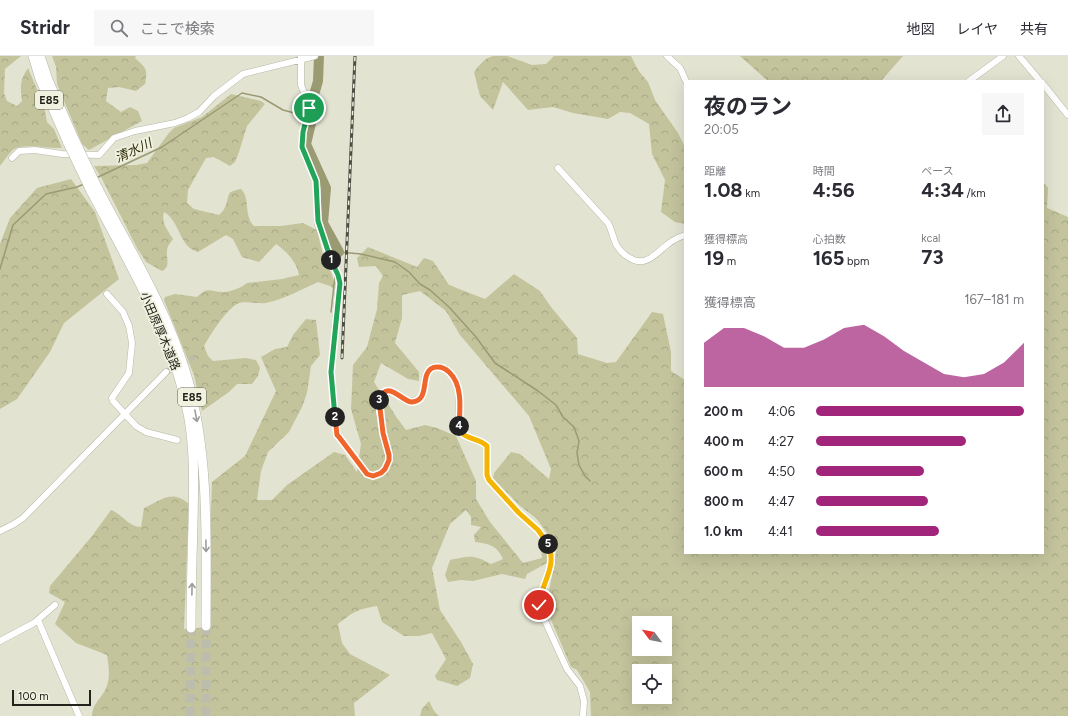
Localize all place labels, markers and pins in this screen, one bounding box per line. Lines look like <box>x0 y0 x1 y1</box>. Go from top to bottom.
pin <box>292 91 326 125</box>
pin: 1 <box>321 250 341 270</box>
pin: 3 <box>369 390 389 410</box>
pin: 2 <box>325 407 345 427</box>
pin: 4 <box>449 416 469 436</box>
pin: 5 <box>538 534 558 554</box>
pin <box>522 588 556 622</box>

